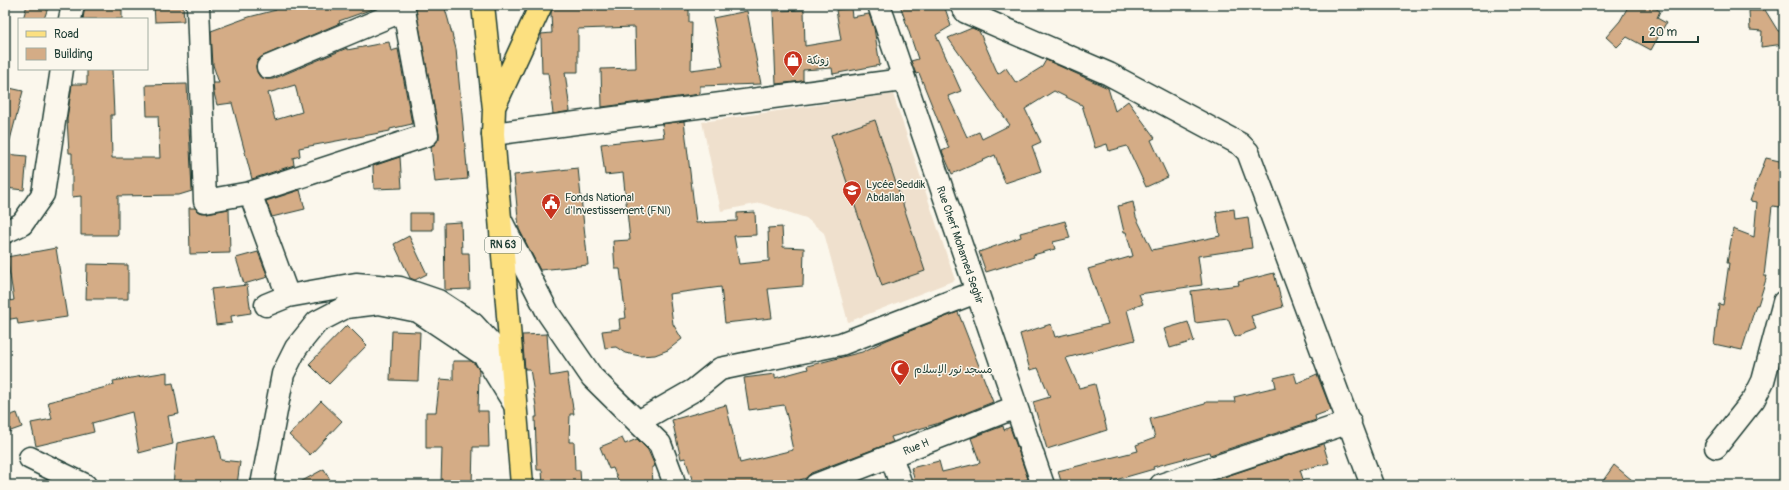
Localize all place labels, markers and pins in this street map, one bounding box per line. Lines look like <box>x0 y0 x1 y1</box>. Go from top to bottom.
shop icon: زونكة <box>782 49 804 77</box>
place label: زونكة <box>807 54 829 67</box>
place label: Lycée Seddik Abdallah <box>866 178 926 204</box>
school or university icon: Lycée Seddik Abdallah <box>841 179 863 207</box>
place label: Fonds National d'Investissement (FNI) <box>565 191 671 217</box>
public building icon: Fonds National d'Investissement (FNI) <box>540 192 562 220</box>
mosque icon: مسجد نور الإسلام <box>889 358 911 386</box>
place label: مسجد نور الإسلام <box>914 363 992 378</box>

